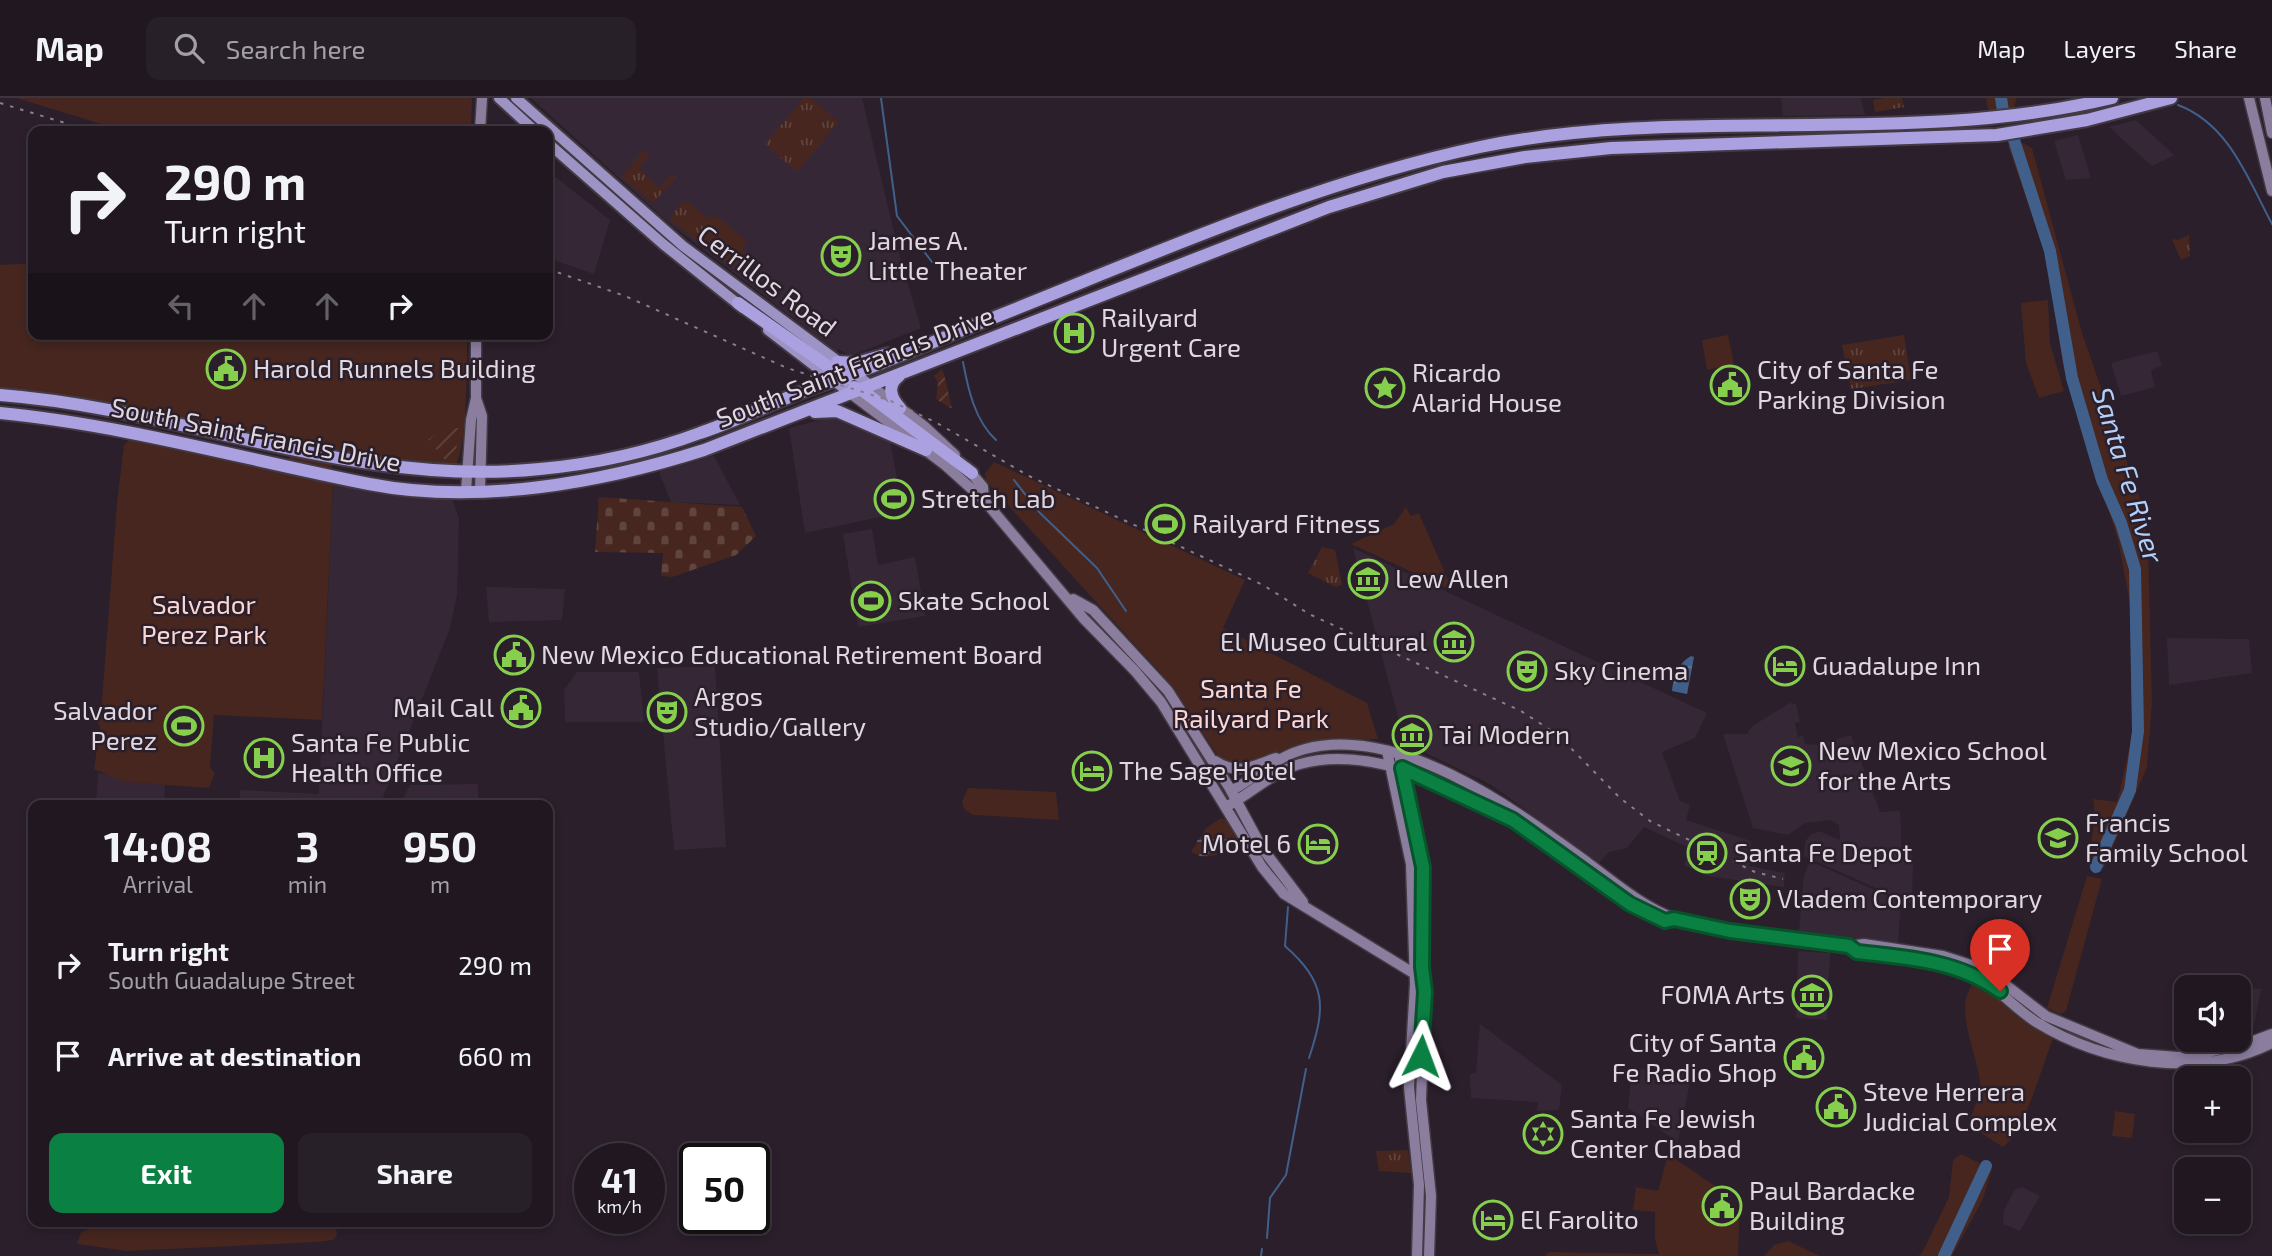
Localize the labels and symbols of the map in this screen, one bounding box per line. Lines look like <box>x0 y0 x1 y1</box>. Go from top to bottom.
street label: Cerrillos Road <box>693 218 843 342</box>
place label: James A. Little Theater <box>868 224 1027 285</box>
theatre icon: James A. Little Theater <box>820 235 862 277</box>
street label: South Saint Francis Drive <box>711 298 997 433</box>
place label: Railyard Urgent Care <box>1101 301 1241 362</box>
hospital icon: Railyard Urgent Care <box>1053 312 1095 354</box>
public building icon: Harold Runnels Building <box>205 348 247 390</box>
place label: Harold Runnels Building <box>253 352 536 383</box>
place label: City of Santa Fe Parking Division <box>1757 353 1946 414</box>
place label: Ricardo Alarid House <box>1412 356 1562 417</box>
public building icon: City of Santa Fe Parking Division <box>1709 364 1751 406</box>
place icon: Ricardo Alarid House <box>1364 367 1406 409</box>
water label: Santa Fe River <box>2086 383 2172 567</box>
street label: South Saint Francis Drive <box>109 390 404 477</box>
sports icon: Stretch Lab <box>873 478 915 520</box>
place label: Stretch Lab <box>921 482 1055 513</box>
sports icon: Railyard Fitness <box>1144 503 1186 545</box>
place label: Railyard Fitness <box>1192 507 1381 538</box>
museum icon: Lew Allen <box>1347 558 1389 600</box>
place label: Lew Allen <box>1395 562 1509 593</box>
sports icon: Skate School <box>850 580 892 622</box>
place label: Skate School <box>898 584 1050 615</box>
park label: Salvador Perez Park <box>141 588 267 649</box>
museum icon: El Museo Cultural <box>1433 621 1475 663</box>
place label: El Museo Cultural <box>1220 625 1427 656</box>
public building icon: New Mexico Educational Retirement Board <box>493 634 535 676</box>
place label: New Mexico Educational Retirement Board <box>541 638 1043 669</box>
hotel icon: Guadalupe Inn <box>1764 645 1806 687</box>
place label: Guadalupe Inn <box>1812 649 1981 680</box>
theatre icon: Sky Cinema <box>1506 650 1548 692</box>
place label: Sky Cinema <box>1554 654 1688 685</box>
park label: Santa Fe Railyard Park <box>1173 672 1329 733</box>
place label: Argos Studio/Gallery <box>694 680 866 741</box>
public building icon: Mail Call <box>500 687 542 729</box>
place label: Mail Call <box>393 691 494 722</box>
theatre icon: Argos Studio/Gallery <box>646 691 688 733</box>
place label: Salvador Perez <box>53 694 157 755</box>
sports icon: Salvador Perez <box>163 705 205 747</box>
museum icon: Tai Modern <box>1391 714 1433 756</box>
place label: Tai Modern <box>1439 718 1570 749</box>
place label: Santa Fe Public Health Office <box>291 726 470 787</box>
place label: New Mexico School for the Arts <box>1818 734 2047 795</box>
hospital icon: Santa Fe Public Health Office <box>243 737 285 779</box>
school or university icon: New Mexico School for the Arts <box>1770 745 1812 787</box>
hotel icon: The Sage Hotel <box>1071 750 1113 792</box>
place label: The Sage Hotel <box>1119 754 1296 785</box>
place label: Francis Family School <box>2085 806 2248 867</box>
school or university icon: Francis Family School <box>2037 817 2079 859</box>
hotel icon: Motel 6 <box>1297 823 1339 865</box>
place label: Motel 6 <box>1202 827 1291 858</box>
station icon: Santa Fe Depot <box>1686 832 1728 874</box>
place label: Santa Fe Depot <box>1734 836 1912 867</box>
theatre icon: Vladem Contemporary <box>1729 878 1771 920</box>
place label: Vladem Contemporary <box>1777 882 2043 913</box>
pin <box>1970 919 2030 991</box>
museum icon: FOMA Arts <box>1791 974 1833 1016</box>
place label: FOMA Arts <box>1661 978 1785 1009</box>
position arrow <box>1384 1019 1458 1093</box>
place label: City of Santa Fe Radio Shop <box>1612 1026 1777 1087</box>
public building icon: City of Santa Fe Radio Shop <box>1783 1037 1825 1079</box>
place label: Steve Herrera Judicial Complex <box>1863 1075 2057 1136</box>
public building icon: Steve Herrera Judicial Complex <box>1815 1086 1857 1128</box>
place label: Santa Fe Jewish Center Chabad <box>1570 1102 1756 1163</box>
synagogue icon: Santa Fe Jewish Center Chabad <box>1522 1113 1564 1155</box>
speed limit sign: 50 <box>679 1143 770 1234</box>
place label: Paul Bardacke Building <box>1749 1174 1915 1235</box>
public building icon: Paul Bardacke Building <box>1701 1185 1743 1227</box>
hotel icon: El Farolito <box>1472 1199 1514 1241</box>
place label: El Farolito <box>1520 1203 1639 1234</box>

